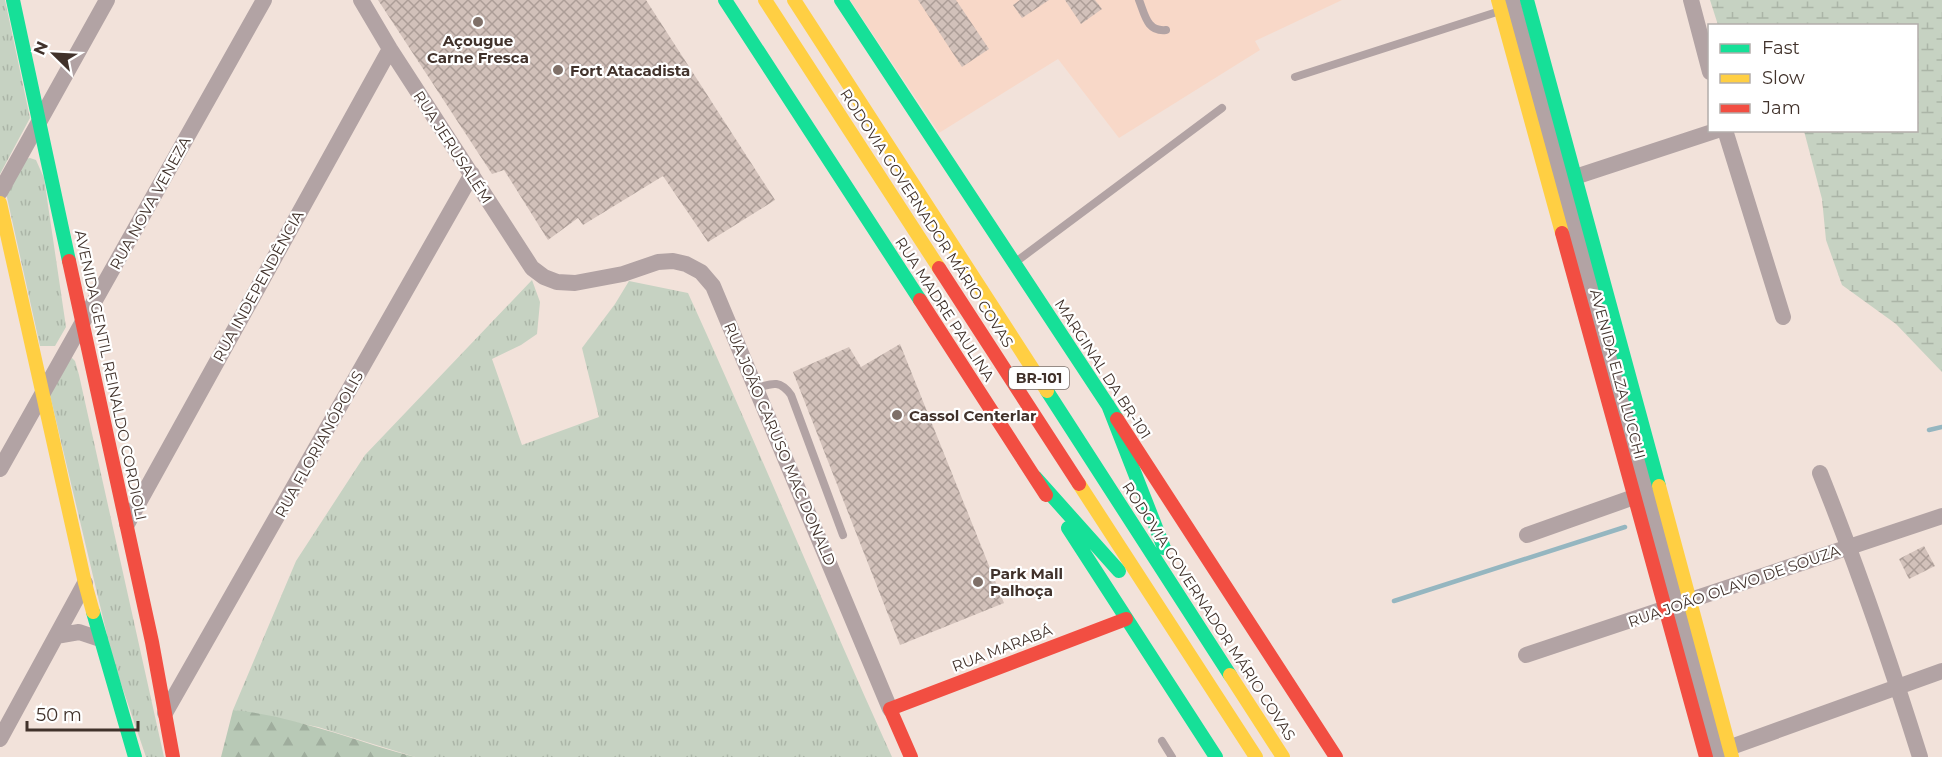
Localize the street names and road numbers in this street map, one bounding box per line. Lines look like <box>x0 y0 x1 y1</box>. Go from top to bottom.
street label: RODOVIA GOVERNADOR MÁRIO COVAS <box>836 85 1018 351</box>
street label: RUA JERUSALÉM <box>409 87 497 207</box>
street label: RUA NOVA VENEZA <box>106 133 195 273</box>
street label: RUA INDEPENDÊNCIA <box>209 207 308 365</box>
street label: AVENIDA GENTIL REINALDO CORDIOLI <box>71 228 151 522</box>
street label: RUA MADRE PAULINA <box>891 233 999 385</box>
street label: AVENIDA ELZA LUCCHI <box>1586 287 1650 461</box>
street label: MARGINAL DA BR-101 <box>1051 295 1155 443</box>
street label: RUA JOÃO CARUSO MAC DONALD <box>720 319 840 569</box>
street label: RUA FLORIANÓPOLIS <box>271 367 367 521</box>
road number: BR-101 <box>1009 367 1069 389</box>
street label: RODOVIA GOVERNADOR MÁRIO COVAS <box>1118 478 1300 744</box>
street label: RUA JOÃO OLAVO DE SOUZA <box>1625 541 1843 631</box>
street label: RUA MARABÁ <box>949 620 1055 676</box>

